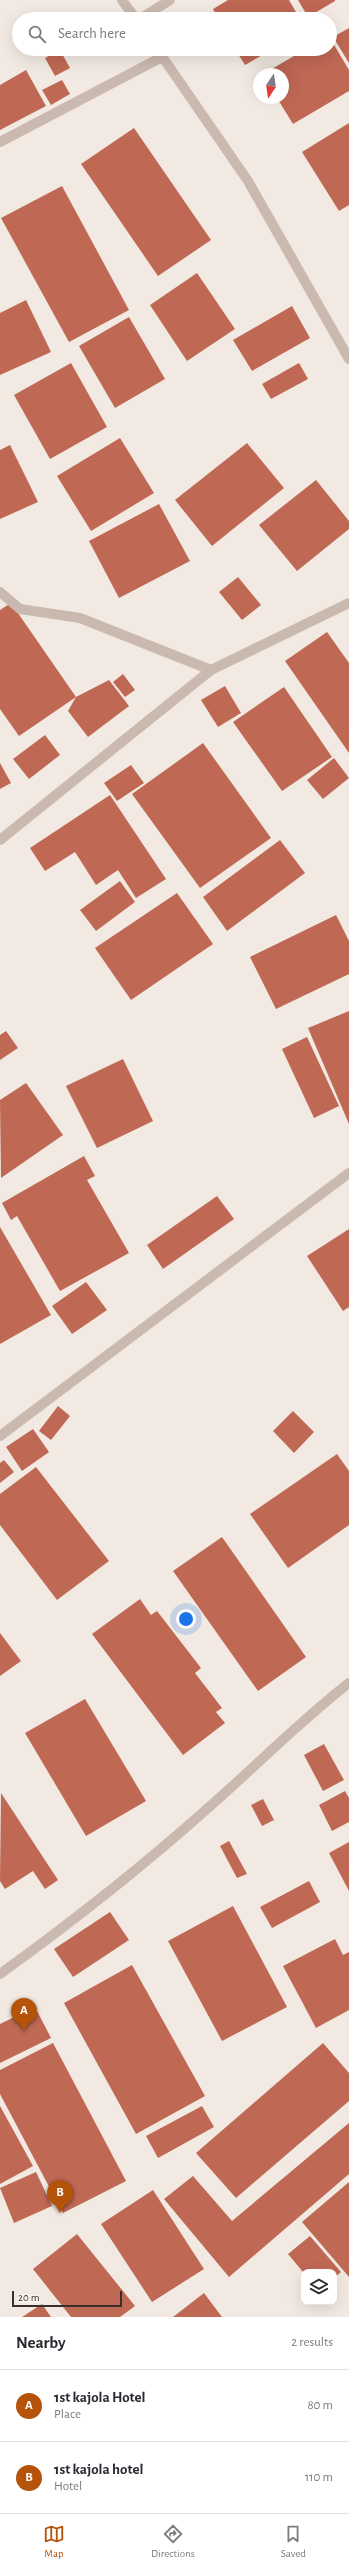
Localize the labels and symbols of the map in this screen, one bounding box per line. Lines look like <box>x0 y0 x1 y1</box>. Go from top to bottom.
north arrow <box>253 68 289 104</box>
your location <box>176 1609 196 1629</box>
pin: A <box>11 1998 37 2031</box>
pin: B <box>47 2180 73 2213</box>
scale bar <box>12 2289 122 2308</box>

